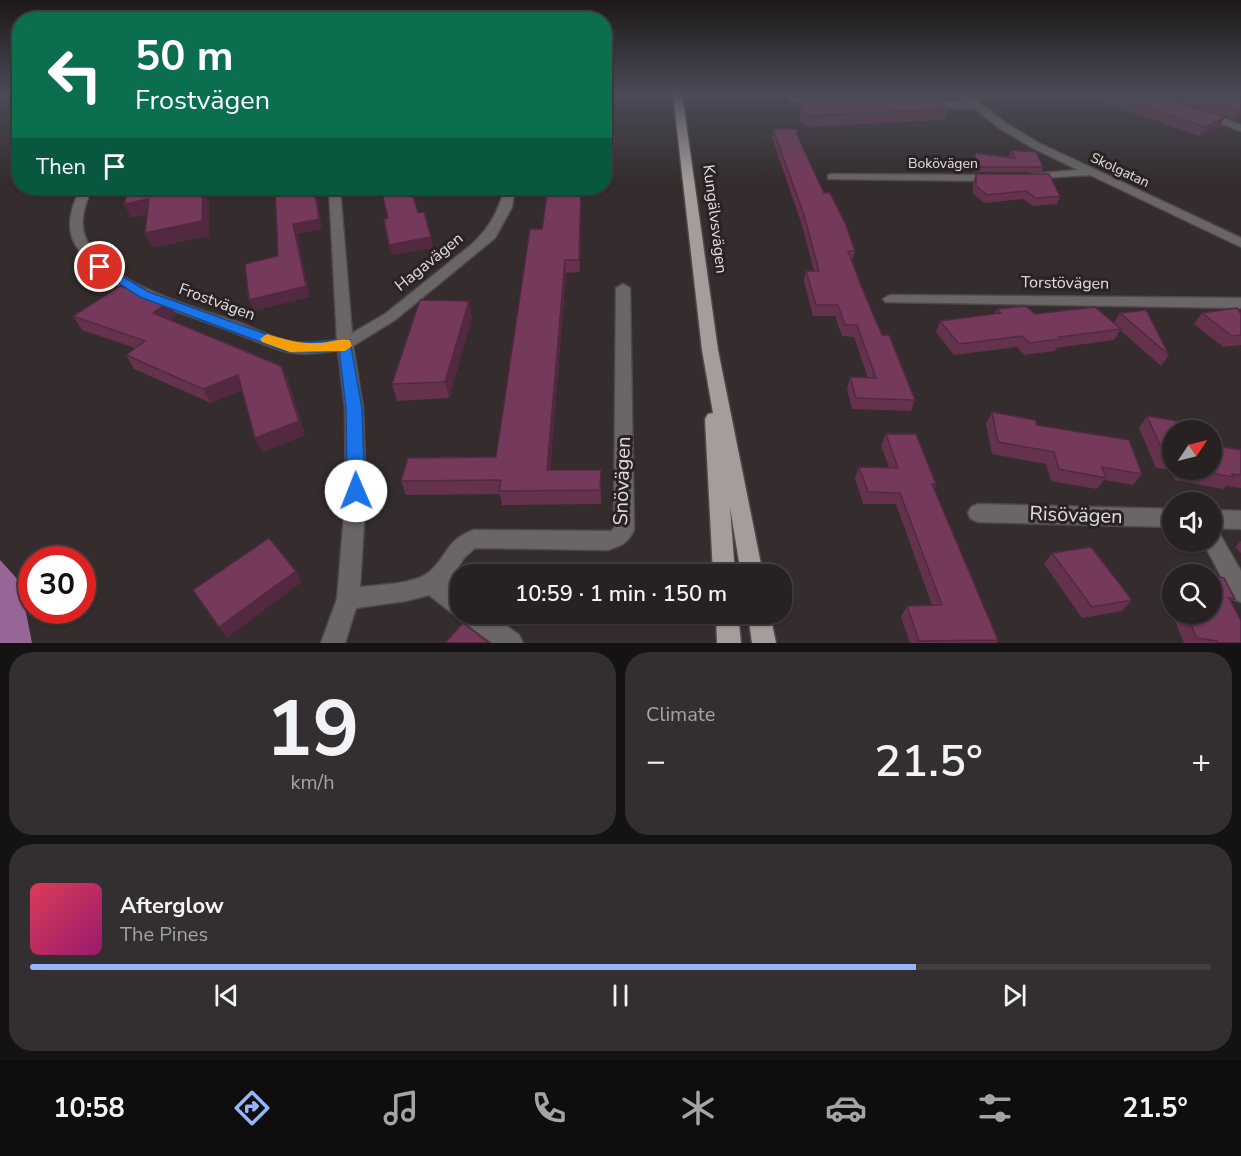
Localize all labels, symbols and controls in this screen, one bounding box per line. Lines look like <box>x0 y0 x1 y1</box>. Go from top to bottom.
text: 50 m <box>135 28 234 85</box>
icon: left <box>36 36 114 114</box>
text: Frostvägen <box>135 82 270 119</box>
street label: Skolgatan <box>1087 148 1153 192</box>
icon: arrive <box>98 150 131 183</box>
text: Then <box>36 152 86 182</box>
street label: Bokövägen <box>908 154 978 173</box>
street label: Kungälvsvägen <box>697 163 733 275</box>
street label: Hagavägen <box>390 228 468 296</box>
pin <box>74 241 125 292</box>
icon: arrive <box>83 250 116 283</box>
street label: Torstövägen <box>1021 271 1109 295</box>
street label: Frostvägen <box>176 278 258 326</box>
north arrow <box>1162 420 1222 480</box>
map controls <box>1162 420 1222 624</box>
street label: Snövägen <box>607 436 637 526</box>
position arrow <box>324 459 388 523</box>
button: sound <box>1162 492 1222 552</box>
street label: Risövägen <box>1029 500 1123 530</box>
speed limit sign: 30 <box>18 546 96 624</box>
button: search <box>1162 564 1222 624</box>
text: 10:59 · 1 min · 150 m <box>515 579 727 609</box>
text: 19 <box>266 676 359 783</box>
text: Climate <box>646 701 715 728</box>
text: 21.5° <box>874 731 983 792</box>
text: − <box>646 739 666 784</box>
text: + <box>1191 739 1211 784</box>
text: km/h <box>290 769 335 796</box>
text: Afterglow <box>120 891 224 921</box>
text: The Pines <box>120 921 208 948</box>
icon: previous <box>210 979 243 1012</box>
icon: pause <box>604 979 637 1012</box>
icon: next <box>998 979 1031 1012</box>
icon: directions <box>231 1087 273 1129</box>
icon: music <box>380 1087 422 1129</box>
icon: phone <box>528 1087 570 1129</box>
icon: climate <box>677 1087 719 1129</box>
icon: car <box>825 1087 867 1129</box>
icon: filters <box>974 1087 1016 1129</box>
text: 10:58 <box>53 1090 125 1127</box>
text: 21.5° <box>1122 1090 1188 1127</box>

